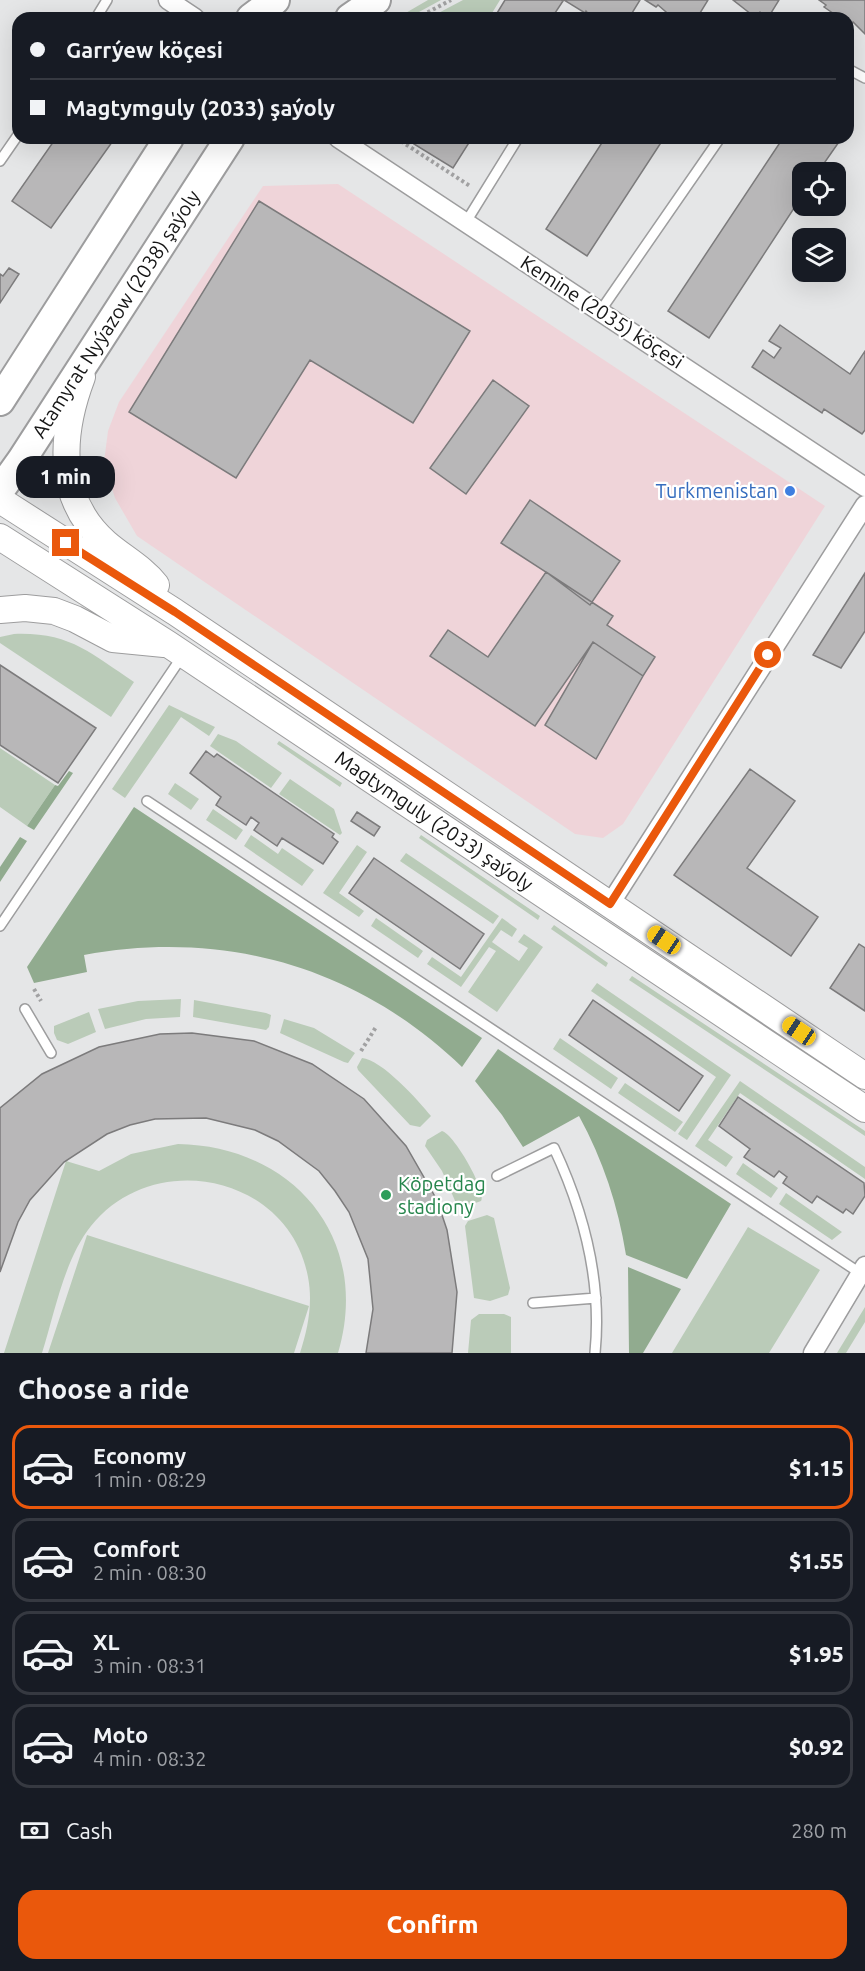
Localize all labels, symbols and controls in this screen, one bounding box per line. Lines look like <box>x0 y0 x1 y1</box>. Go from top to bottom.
text: Garrýew köçesi <box>66 37 223 62</box>
text: Magtymguly (2033) şaýoly <box>66 95 335 120</box>
map controls <box>792 162 846 282</box>
button: locate <box>792 162 846 216</box>
street label: Atamyrat Nyýazow (2038) şaýoly <box>27 185 205 442</box>
button: layers <box>792 228 846 282</box>
street label: Kemine (2035) köçesi <box>516 250 688 373</box>
callout: 1 min <box>16 456 116 498</box>
text: 1 min <box>40 465 91 488</box>
place label: Turkmenistan <box>656 479 778 502</box>
marker: Turkmenistan <box>783 484 797 498</box>
route end <box>52 529 79 556</box>
route start <box>754 641 781 668</box>
street label: Magtymguly (2033) şaýoly <box>331 746 538 896</box>
car <box>644 922 684 958</box>
car <box>779 1013 819 1049</box>
place label: Köpetdag stadiony <box>398 1172 486 1218</box>
marker: Köpetdag stadiony <box>379 1188 393 1202</box>
text: Choose a ride <box>18 1374 190 1404</box>
icon: car <box>21 1440 75 1494</box>
text: Economy <box>93 1443 186 1468</box>
text: $1.15 <box>789 1455 844 1480</box>
text: 1 min · 08:29 <box>93 1468 207 1491</box>
icon: car <box>21 1533 75 1587</box>
text: Comfort <box>93 1536 180 1561</box>
text: $1.55 <box>789 1548 844 1573</box>
text: 2 min · 08:30 <box>93 1561 207 1584</box>
icon: car <box>21 1626 75 1680</box>
text: XL <box>93 1629 120 1654</box>
text: $1.95 <box>789 1641 844 1666</box>
text: 3 min · 08:31 <box>93 1654 207 1677</box>
icon: car <box>21 1719 75 1773</box>
text: Moto <box>93 1722 148 1747</box>
text: $0.92 <box>789 1734 844 1759</box>
text: 4 min · 08:32 <box>93 1747 207 1770</box>
icon: cash <box>18 1814 51 1847</box>
text: Cash <box>66 1818 113 1843</box>
text: 280 m <box>791 1819 847 1842</box>
button: Confirm <box>18 1890 847 1959</box>

